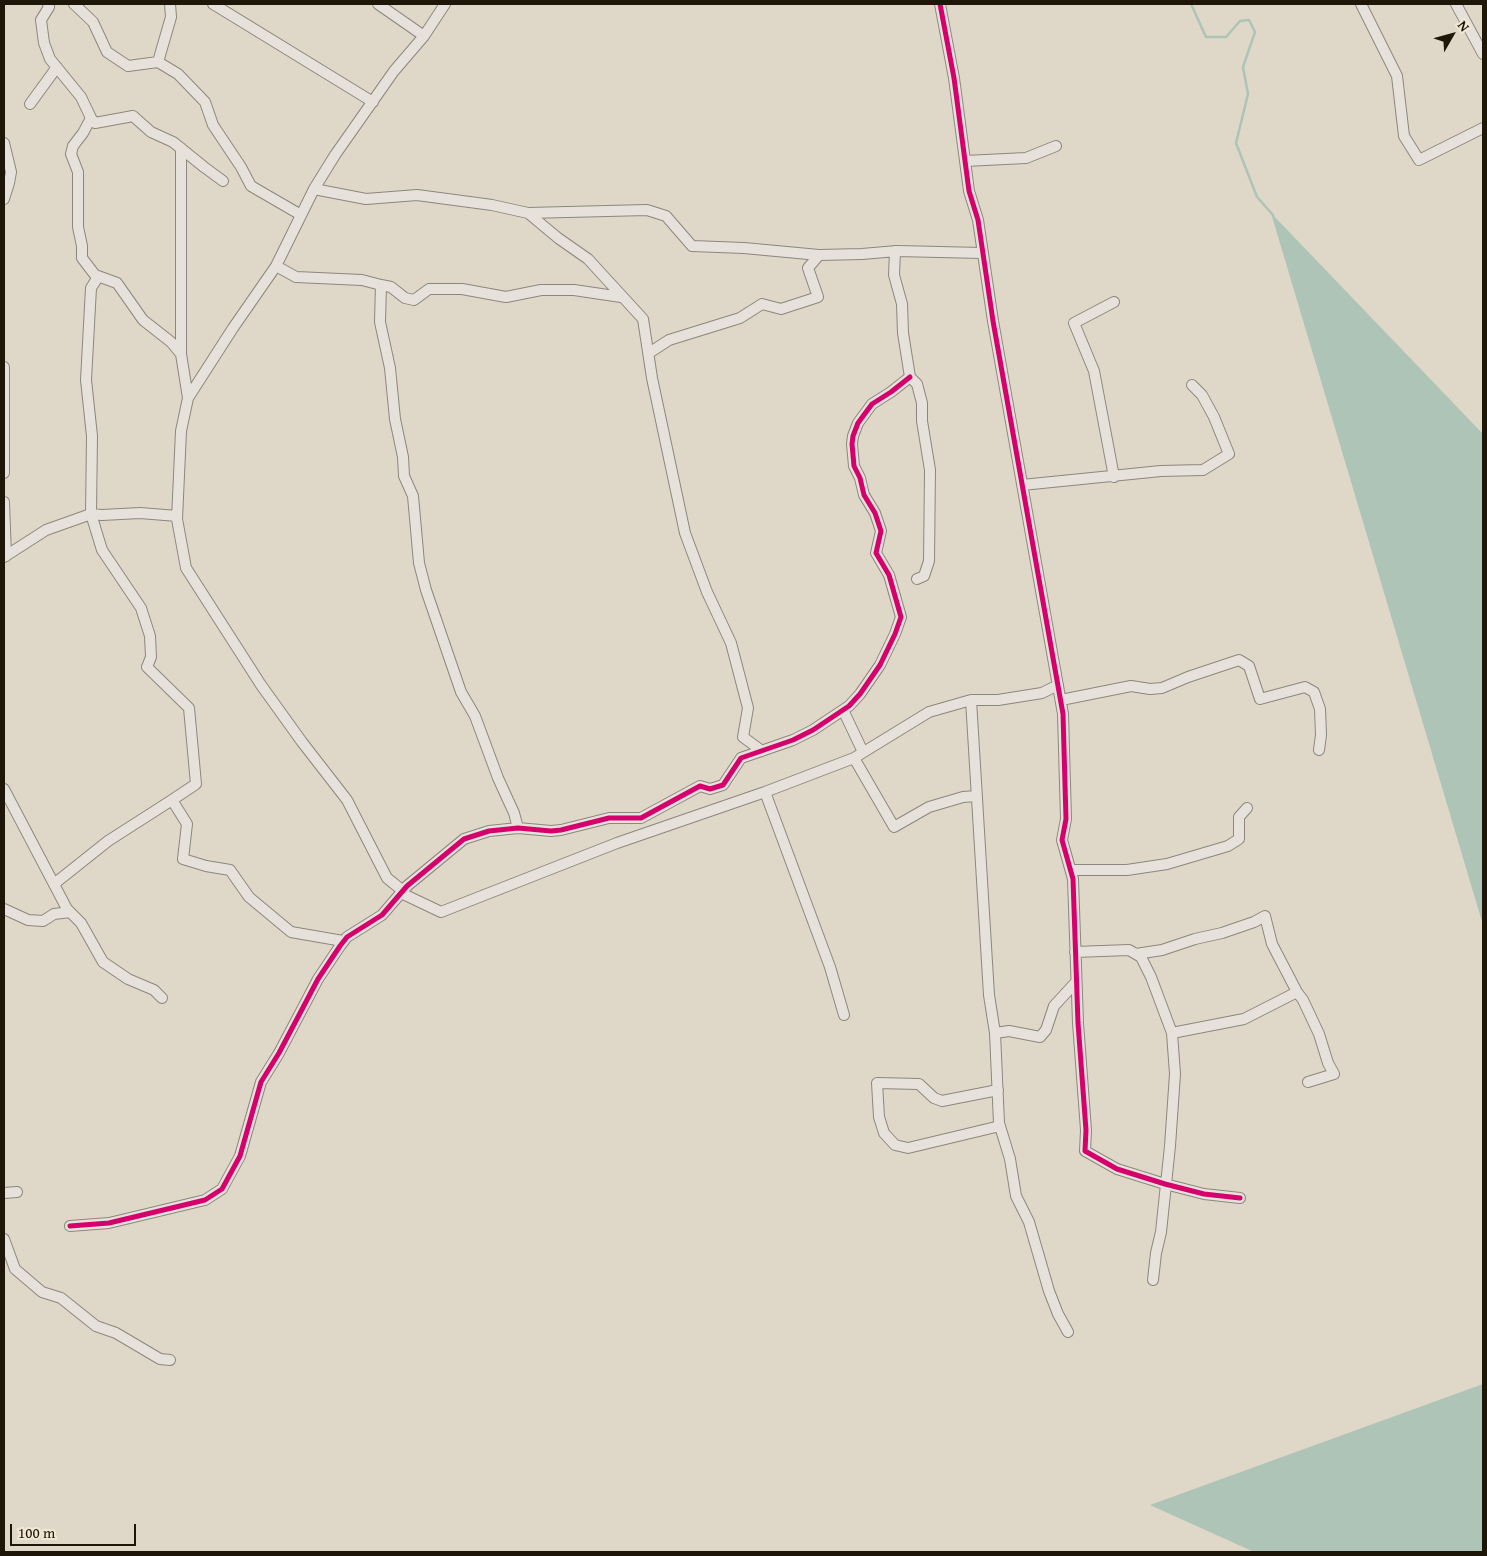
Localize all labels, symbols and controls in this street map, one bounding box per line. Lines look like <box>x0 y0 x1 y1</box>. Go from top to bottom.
north arrow <box>1427 10 1477 60</box>
text: N <box>1453 16 1475 36</box>
scale bar <box>12 1514 139 1546</box>
text: 100 m <box>18 1522 55 1543</box>

